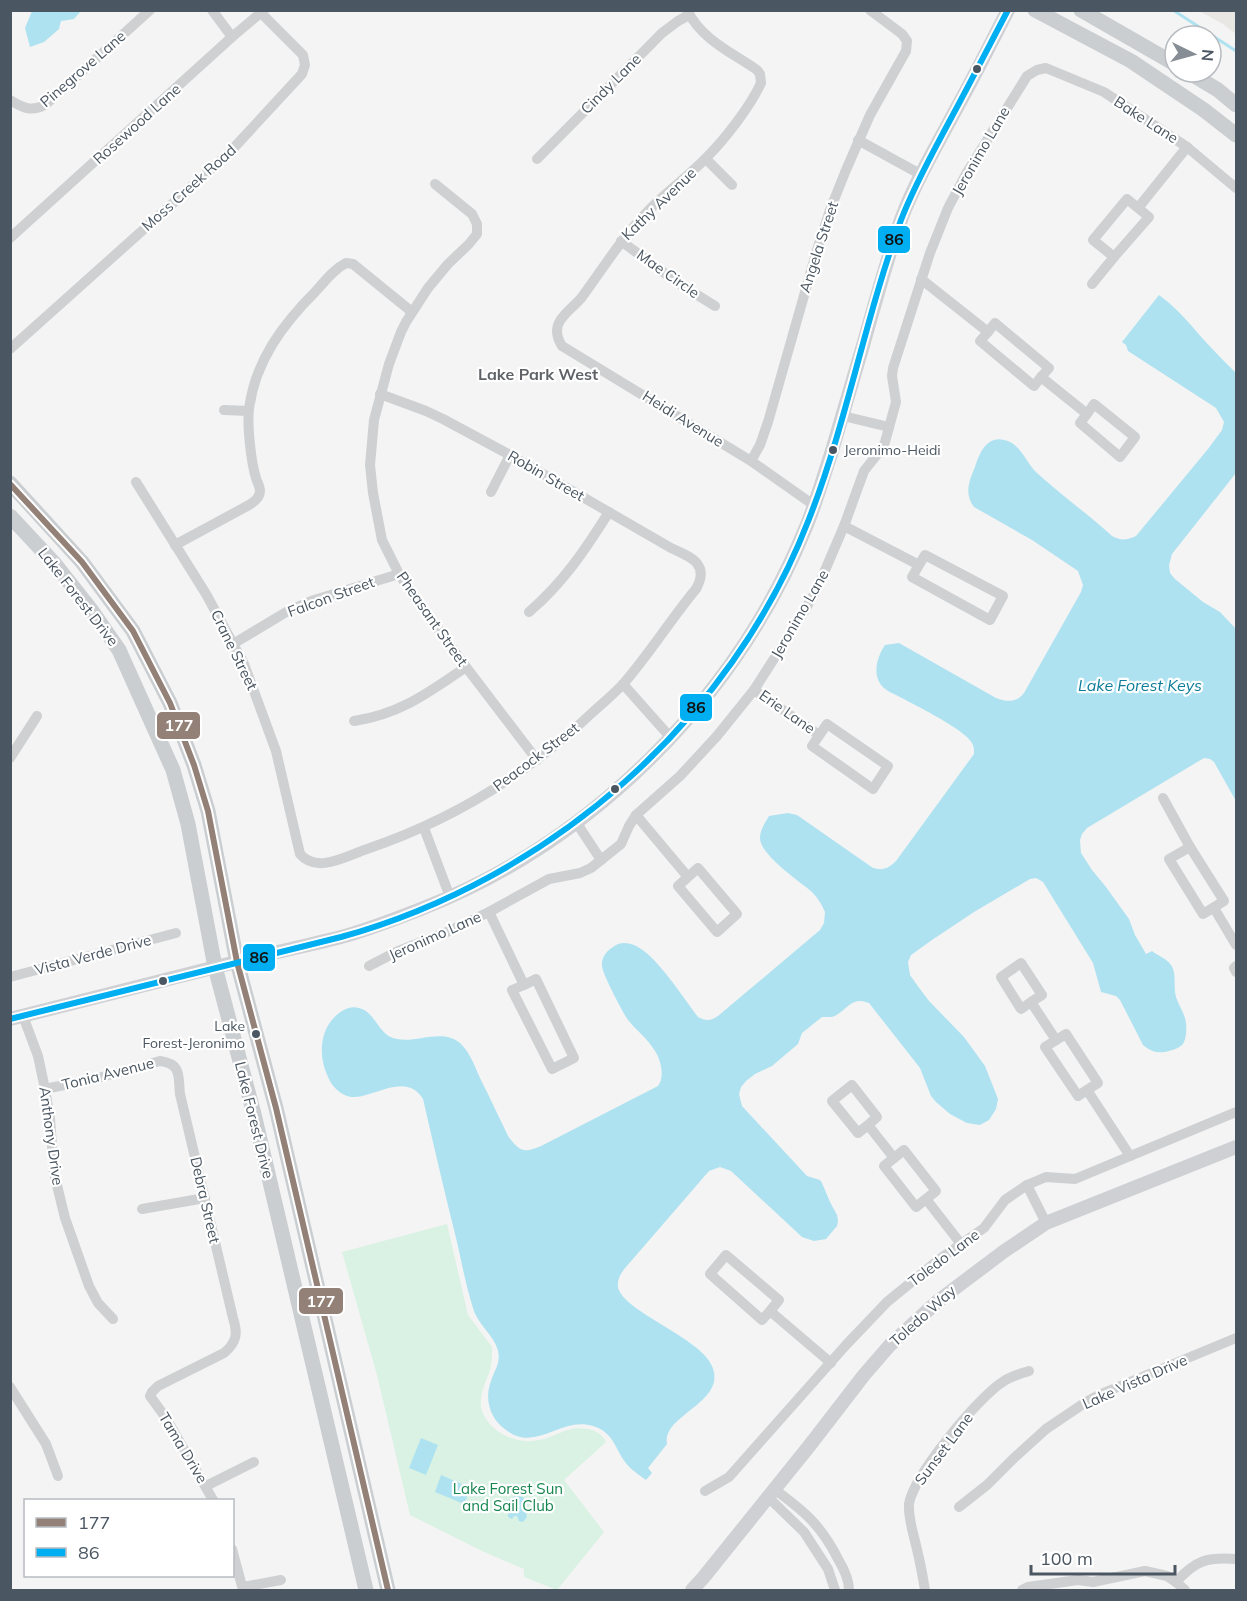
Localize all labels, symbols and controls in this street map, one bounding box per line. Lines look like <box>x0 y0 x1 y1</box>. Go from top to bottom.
north arrow <box>1163 24 1223 84</box>
street label: Pinegrove Lane <box>36 26 129 111</box>
text: N <box>1197 48 1218 62</box>
street label: Cindy Lane <box>576 49 645 118</box>
unlabelled marker <box>971 63 983 75</box>
street label: Rosewood Lane <box>89 79 184 168</box>
street label: Bake Lane <box>1111 92 1182 147</box>
street label: Jeronimo Lane <box>948 103 1014 198</box>
street label: Moss Creek Road <box>138 140 240 235</box>
street label: Kathy Avenue <box>617 163 700 244</box>
street label: Angela Street <box>795 199 842 295</box>
line badge: 86 <box>877 225 911 254</box>
text: 86 <box>884 229 904 249</box>
street label: Mae Circle <box>633 245 703 302</box>
district label: Lake Park West <box>478 364 598 384</box>
street label: Heidi Avenue <box>639 386 727 451</box>
place label: Jeronimo-Heidi <box>844 441 941 459</box>
marker: Jeronimo-Heidi <box>827 444 839 456</box>
street label: Robin Street <box>504 446 588 505</box>
street label: Lake Forest Drive <box>34 544 123 650</box>
street label: Jeronimo Lane <box>767 566 833 661</box>
street label: Pheasant Street <box>393 568 472 670</box>
street label: Falcon Street <box>285 572 377 621</box>
street label: Crane Street <box>207 607 262 693</box>
water label: Lake Forest Keys <box>1078 675 1202 695</box>
street label: Erie Lane <box>756 685 819 738</box>
line badge: 86 <box>679 693 713 722</box>
text: 86 <box>686 697 706 717</box>
line badge: 177 <box>156 711 201 740</box>
text: 177 <box>165 715 193 735</box>
street label: Peacock Street <box>489 718 583 795</box>
unlabelled marker <box>609 783 621 795</box>
street label: Jeronimo Lane <box>386 907 484 964</box>
street label: Vista Verde Drive <box>32 930 153 979</box>
line badge: 86 <box>242 943 276 972</box>
text: 86 <box>249 947 269 967</box>
unlabelled marker <box>157 975 169 987</box>
place label: Lake Forest-Jeronimo <box>143 1017 245 1052</box>
marker: Lake Forest-Jeronimo <box>250 1028 262 1040</box>
street label: Tonia Avenue <box>60 1053 156 1094</box>
street label: Lake Forest Drive <box>231 1059 278 1180</box>
street label: Anthony Drive <box>35 1085 68 1186</box>
street label: Debra Street <box>186 1155 225 1245</box>
street label: Toledo Lane <box>905 1225 983 1290</box>
street label: Toledo Way <box>886 1281 960 1350</box>
line badge: 177 <box>298 1287 344 1315</box>
text: 177 <box>307 1291 335 1311</box>
street label: Lake Vista Drive <box>1080 1350 1190 1413</box>
street label: Tama Drive <box>155 1409 212 1487</box>
street label: Sunset Lane <box>910 1409 977 1489</box>
park label: Lake Forest Sun and Sail Club <box>453 1479 563 1515</box>
legend <box>24 1499 234 1577</box>
text: 177 <box>78 1511 110 1534</box>
scale bar <box>1031 1538 1175 1576</box>
text: 86 <box>78 1541 100 1564</box>
text: 100 m <box>1040 1547 1093 1570</box>

